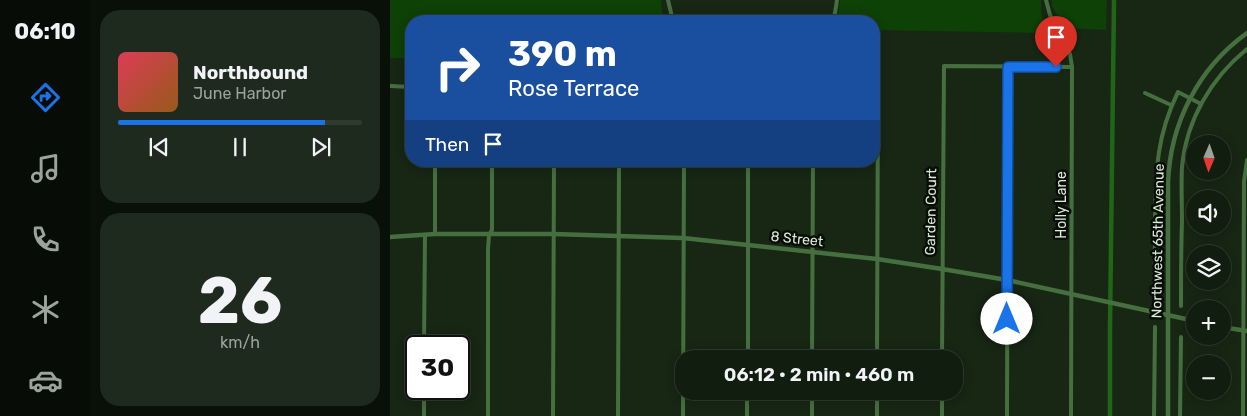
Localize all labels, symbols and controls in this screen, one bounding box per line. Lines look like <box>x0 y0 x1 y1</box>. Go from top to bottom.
pin <box>1035 16 1077 67</box>
text: 06:10 <box>14 18 76 45</box>
icon: arrive <box>1042 23 1070 51</box>
text: 390 m <box>508 33 617 75</box>
icon: right <box>425 35 490 100</box>
text: Northbound <box>193 61 308 84</box>
text: Rose Terrace <box>508 75 639 102</box>
icon: directions <box>28 80 63 115</box>
text: June Harbor <box>193 84 286 103</box>
icon: arrive <box>479 130 507 158</box>
icon: previous <box>145 133 173 161</box>
icon: pause <box>226 133 254 161</box>
icon: next <box>307 133 335 161</box>
text: Then <box>425 133 469 156</box>
north arrow <box>1186 135 1231 180</box>
map controls <box>1186 135 1231 400</box>
icon: music <box>28 151 63 186</box>
street label: Northwest 65th Avenue <box>1148 163 1168 319</box>
street label: Garden Court <box>922 168 940 256</box>
street label: Holly Lane <box>1053 171 1070 239</box>
button: sound <box>1186 190 1231 235</box>
icon: phone <box>28 222 63 257</box>
street label: 8 Street <box>770 228 825 250</box>
button: layers <box>1186 245 1231 290</box>
text: 26 <box>198 262 282 339</box>
icon: climate <box>28 292 63 327</box>
position arrow <box>980 292 1032 344</box>
button: + <box>1186 300 1231 345</box>
text: km/h <box>220 333 260 352</box>
speed limit sign: 30 <box>405 335 470 400</box>
button: − <box>1186 355 1231 400</box>
icon: car <box>28 363 63 398</box>
text: 06:12 · 2 min · 460 m <box>724 363 914 386</box>

